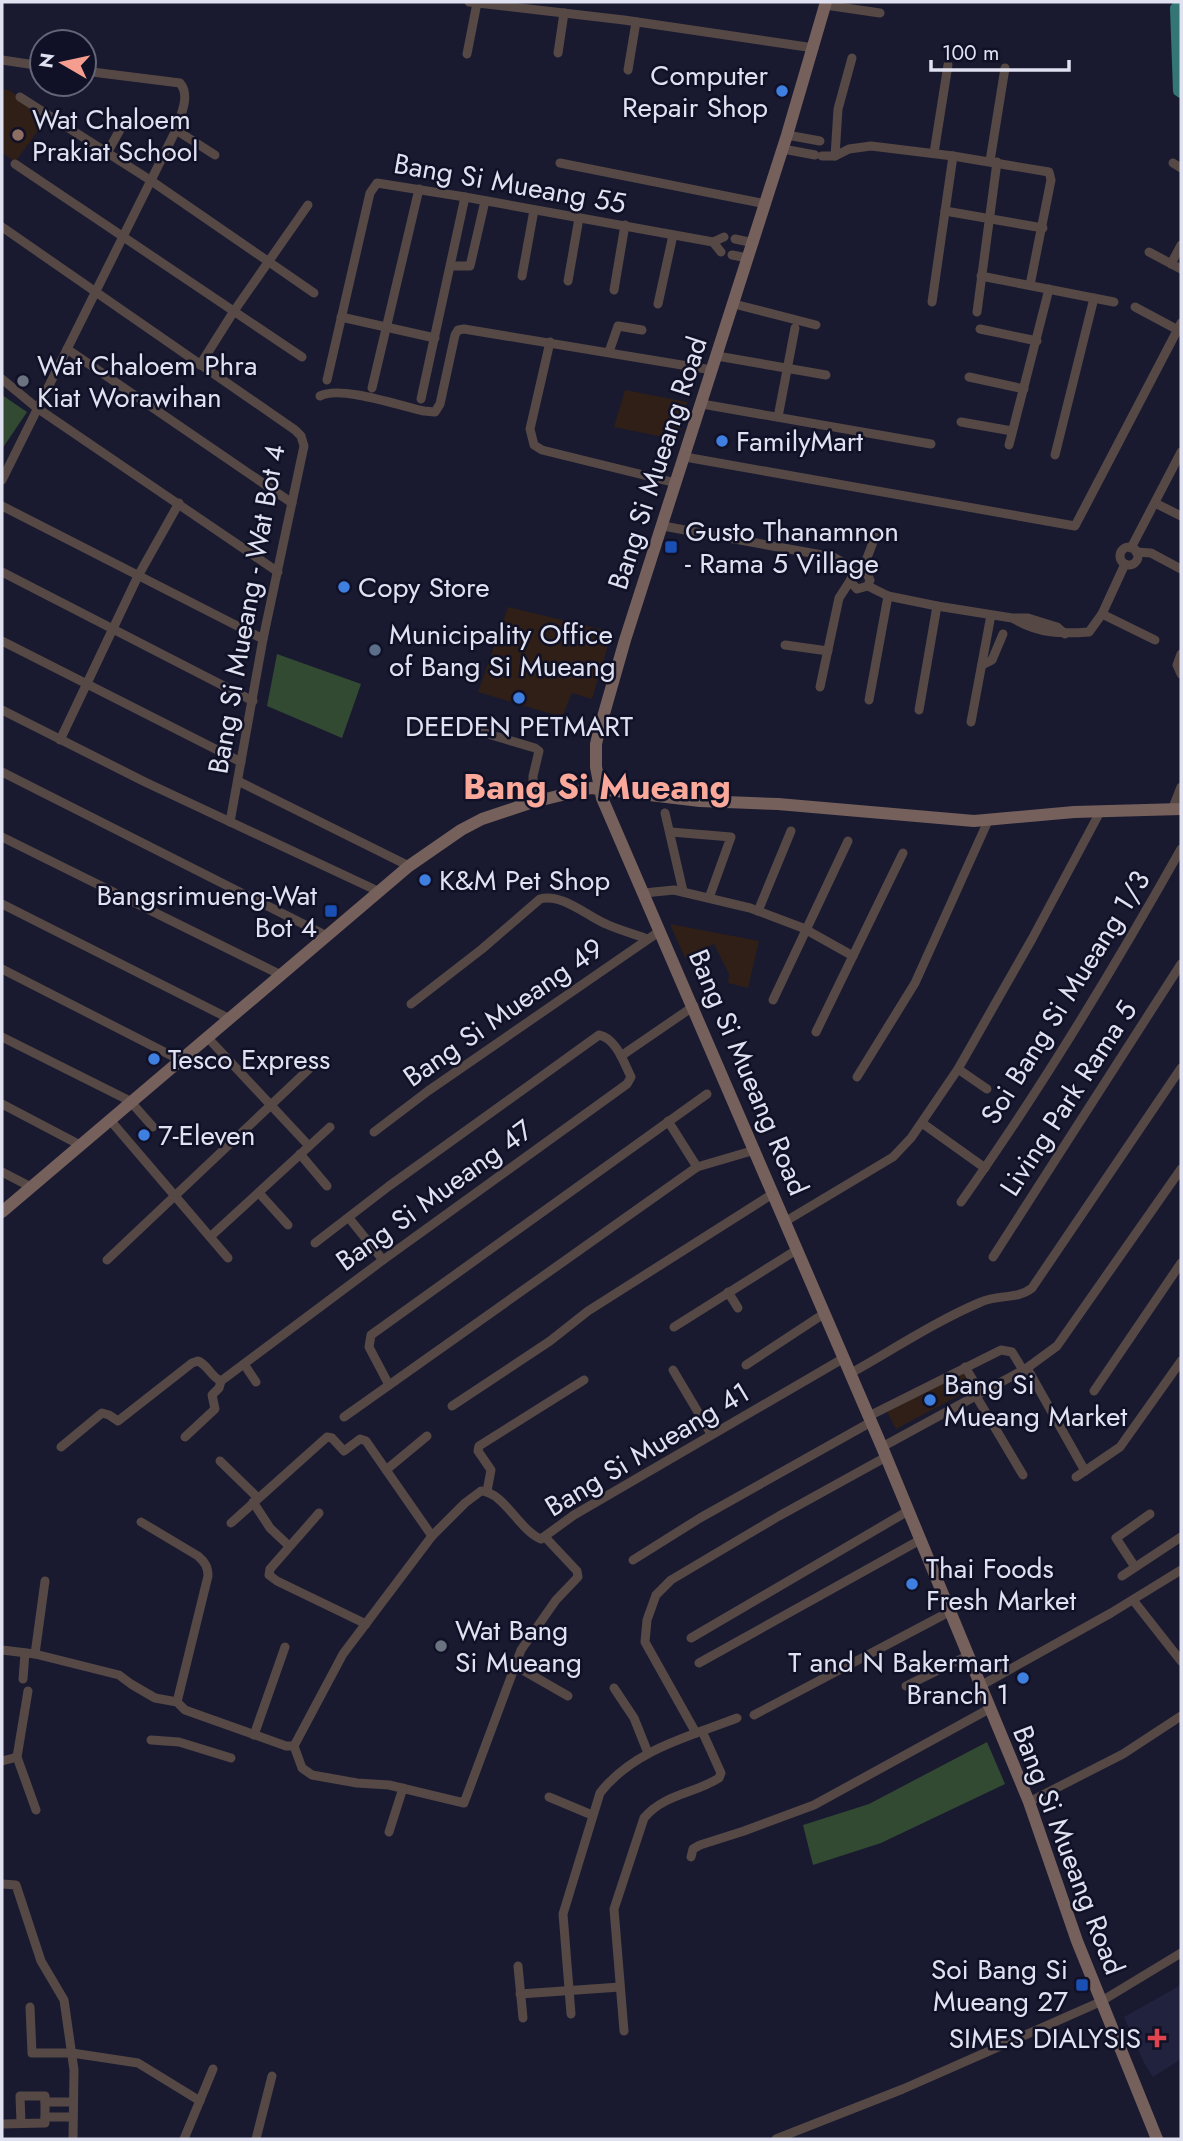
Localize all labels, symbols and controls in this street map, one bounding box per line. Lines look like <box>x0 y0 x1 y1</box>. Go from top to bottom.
north arrow <box>28 28 98 98</box>
scale bar <box>931 28 1069 72</box>
text: 100 m <box>942 38 999 68</box>
text: N <box>32 51 61 70</box>
place label: Computer Repair Shop <box>622 55 768 128</box>
marker: Computer Repair Shop <box>774 83 790 99</box>
place label: Wat Chaloem Prakiat School <box>32 99 199 172</box>
marker: Wat Chaloem Prakiat School <box>10 127 26 143</box>
street label: Bang Si Mueang 55 <box>391 143 629 224</box>
street label: Bang Si Mueang Road <box>597 331 718 595</box>
place label: Wat Chaloem Phra Kiat Worawihan <box>37 345 257 418</box>
marker: Wat Chaloem Phra Kiat Worawihan <box>15 373 31 389</box>
place label: FamilyMart <box>736 421 863 462</box>
marker: FamilyMart <box>714 433 730 449</box>
street label: Bang Si Mueang - Wat Bot 4 <box>197 441 296 777</box>
place label: Gusto Thanamnon - Rama 5 Village <box>685 511 899 584</box>
marker: Gusto Thanamnon - Rama 5 Village <box>663 539 679 555</box>
place label: Copy Store <box>358 567 490 608</box>
marker: Copy Store <box>336 579 352 595</box>
place label: Municipality Office of Bang Si Mueang <box>389 614 616 687</box>
marker: Municipality Office of Bang Si Mueang <box>367 642 383 658</box>
marker: DEEDEN PETMART <box>511 690 527 706</box>
place label: DEEDEN PETMART <box>405 706 633 747</box>
district label: Bang Si Mueang <box>463 762 731 812</box>
place label: K&M Pet Shop <box>439 860 610 901</box>
street label: Soi Bang Si Mueang 1/3 <box>971 863 1160 1132</box>
marker: K&M Pet Shop <box>417 872 433 888</box>
place label: Bangsrimueng-Wat Bot 4 <box>96 875 317 948</box>
marker: Bangsrimueng-Wat Bot 4 <box>323 903 339 919</box>
street label: Bang Si Mueang 49 <box>395 928 612 1097</box>
street label: Bang Si Mueang Road <box>678 943 819 1202</box>
street label: Living Park Rama 5 <box>990 993 1147 1204</box>
place label: Tesco Express <box>168 1039 330 1080</box>
marker: Tesco Express <box>146 1051 162 1067</box>
street label: Bang Si Mueang 47 <box>327 1110 541 1281</box>
place label: 7-Eleven <box>158 1115 255 1156</box>
marker: 7-Eleven <box>136 1127 152 1143</box>
place label: Bang Si Mueang Market <box>944 1364 1127 1437</box>
street label: Bang Si Mueang 41 <box>537 1372 757 1527</box>
marker: Bang Si Mueang Market <box>922 1392 938 1408</box>
place label: Thai Foods Fresh Market <box>926 1548 1077 1621</box>
marker: Thai Foods Fresh Market <box>904 1576 920 1592</box>
place label: Wat Bang Si Mueang <box>455 1610 582 1683</box>
marker: Wat Bang Si Mueang <box>433 1638 449 1654</box>
place label: T and N Bakermart Branch 1 <box>788 1642 1009 1715</box>
marker: T and N Bakermart Branch 1 <box>1015 1670 1031 1686</box>
street label: Bang Si Mueang Road <box>1002 1720 1135 1981</box>
place label: Soi Bang Si Mueang 27 <box>931 1949 1068 2022</box>
marker: Soi Bang Si Mueang 27 <box>1074 1977 1090 1993</box>
place label: SIMES DIALYSIS <box>949 2018 1141 2059</box>
marker: SIMES DIALYSIS <box>1147 2028 1167 2048</box>

